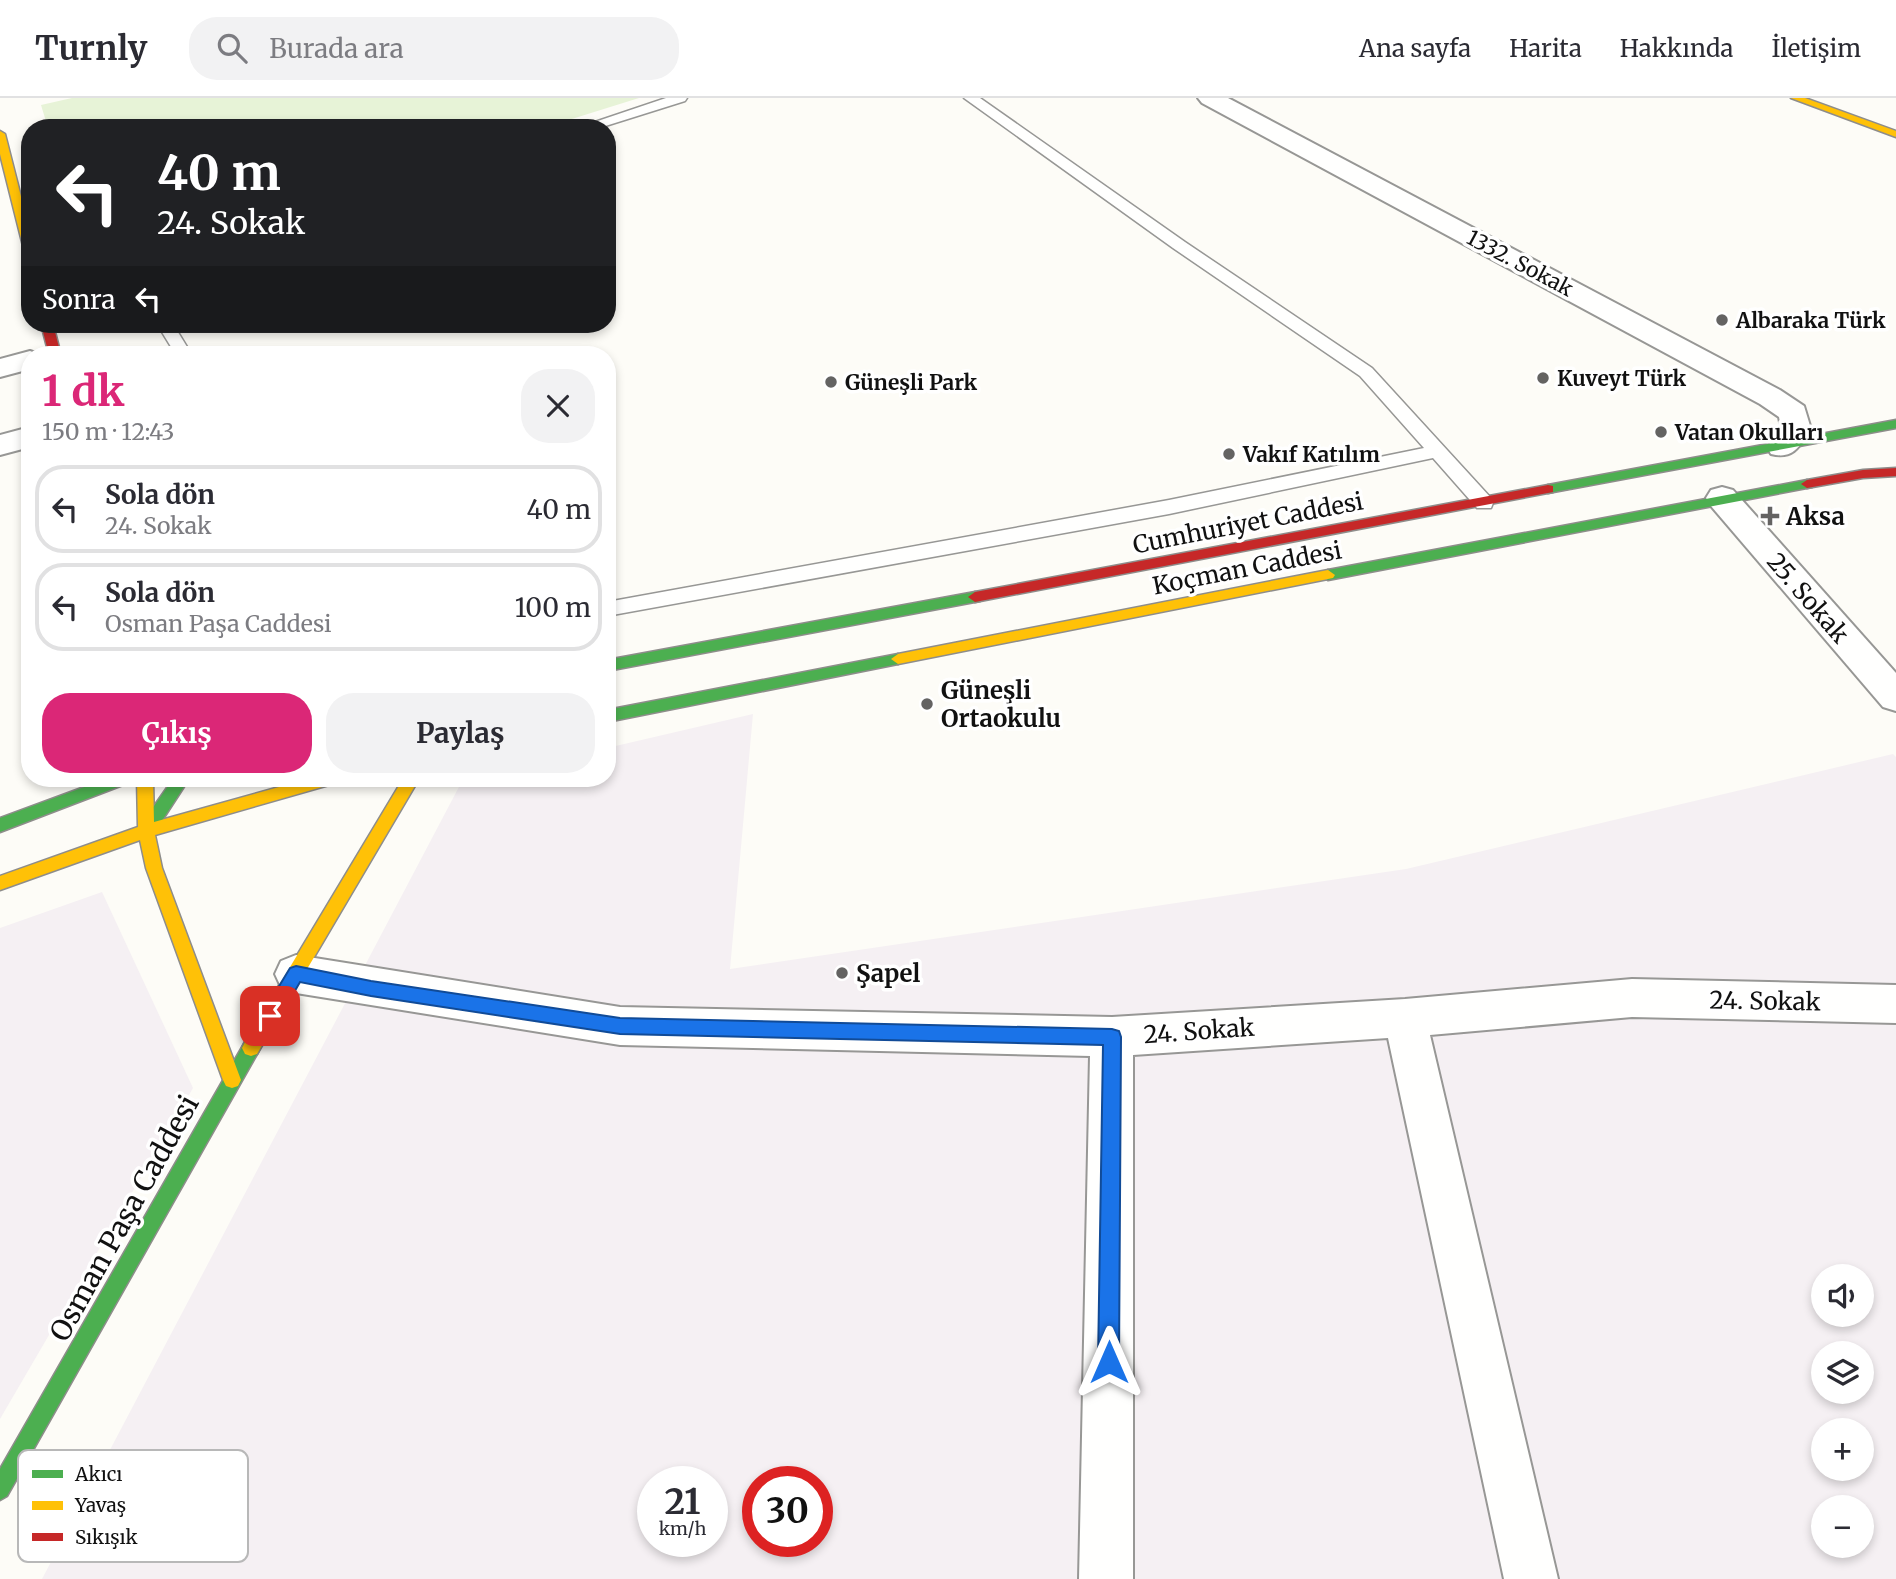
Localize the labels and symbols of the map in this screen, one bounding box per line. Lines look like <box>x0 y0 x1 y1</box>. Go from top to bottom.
street label: 1332. Sokak <box>1462 224 1579 303</box>
place label: Albaraka Türk <box>1735 307 1886 334</box>
marker: Albaraka Türk <box>1714 312 1730 328</box>
place label: Kuveyt Türk <box>1557 365 1687 392</box>
place label: Güneşli Park <box>845 369 978 396</box>
marker: Kuveyt Türk <box>1535 370 1551 386</box>
marker: Güneşli Park <box>823 374 839 390</box>
place label: Vatan Okulları <box>1674 419 1824 446</box>
marker: Vatan Okulları <box>1653 424 1669 440</box>
place label: Vakıf Katılım <box>1242 441 1380 468</box>
marker: Vakıf Katılım <box>1221 446 1237 462</box>
street label: Cumhuriyet Caddesi <box>1130 485 1366 561</box>
place label: Aksa <box>1785 501 1845 532</box>
marker: Aksa <box>1760 506 1780 526</box>
street label: Koçman Caddesi <box>1150 534 1344 602</box>
street label: 25. Sokak <box>1760 547 1856 650</box>
place label: Güneşli Ortaokulu <box>941 675 1061 734</box>
marker: Güneşli Ortaokulu <box>919 696 935 712</box>
place label: Şapel <box>856 958 920 989</box>
marker: Şapel <box>834 965 850 981</box>
street label: 24. Sokak <box>1709 985 1822 1017</box>
pin <box>240 986 300 1046</box>
street label: 24. Sokak <box>1142 1012 1256 1050</box>
street label: Osman Paşa Caddesi <box>41 1089 207 1347</box>
position arrow <box>1072 1325 1146 1399</box>
legend <box>18 1450 248 1562</box>
text: Akıcı <box>74 1462 122 1486</box>
speed limit sign: 30 <box>742 1466 833 1557</box>
text: Yavaş <box>74 1493 126 1517</box>
text: Sıkışık <box>75 1525 138 1549</box>

